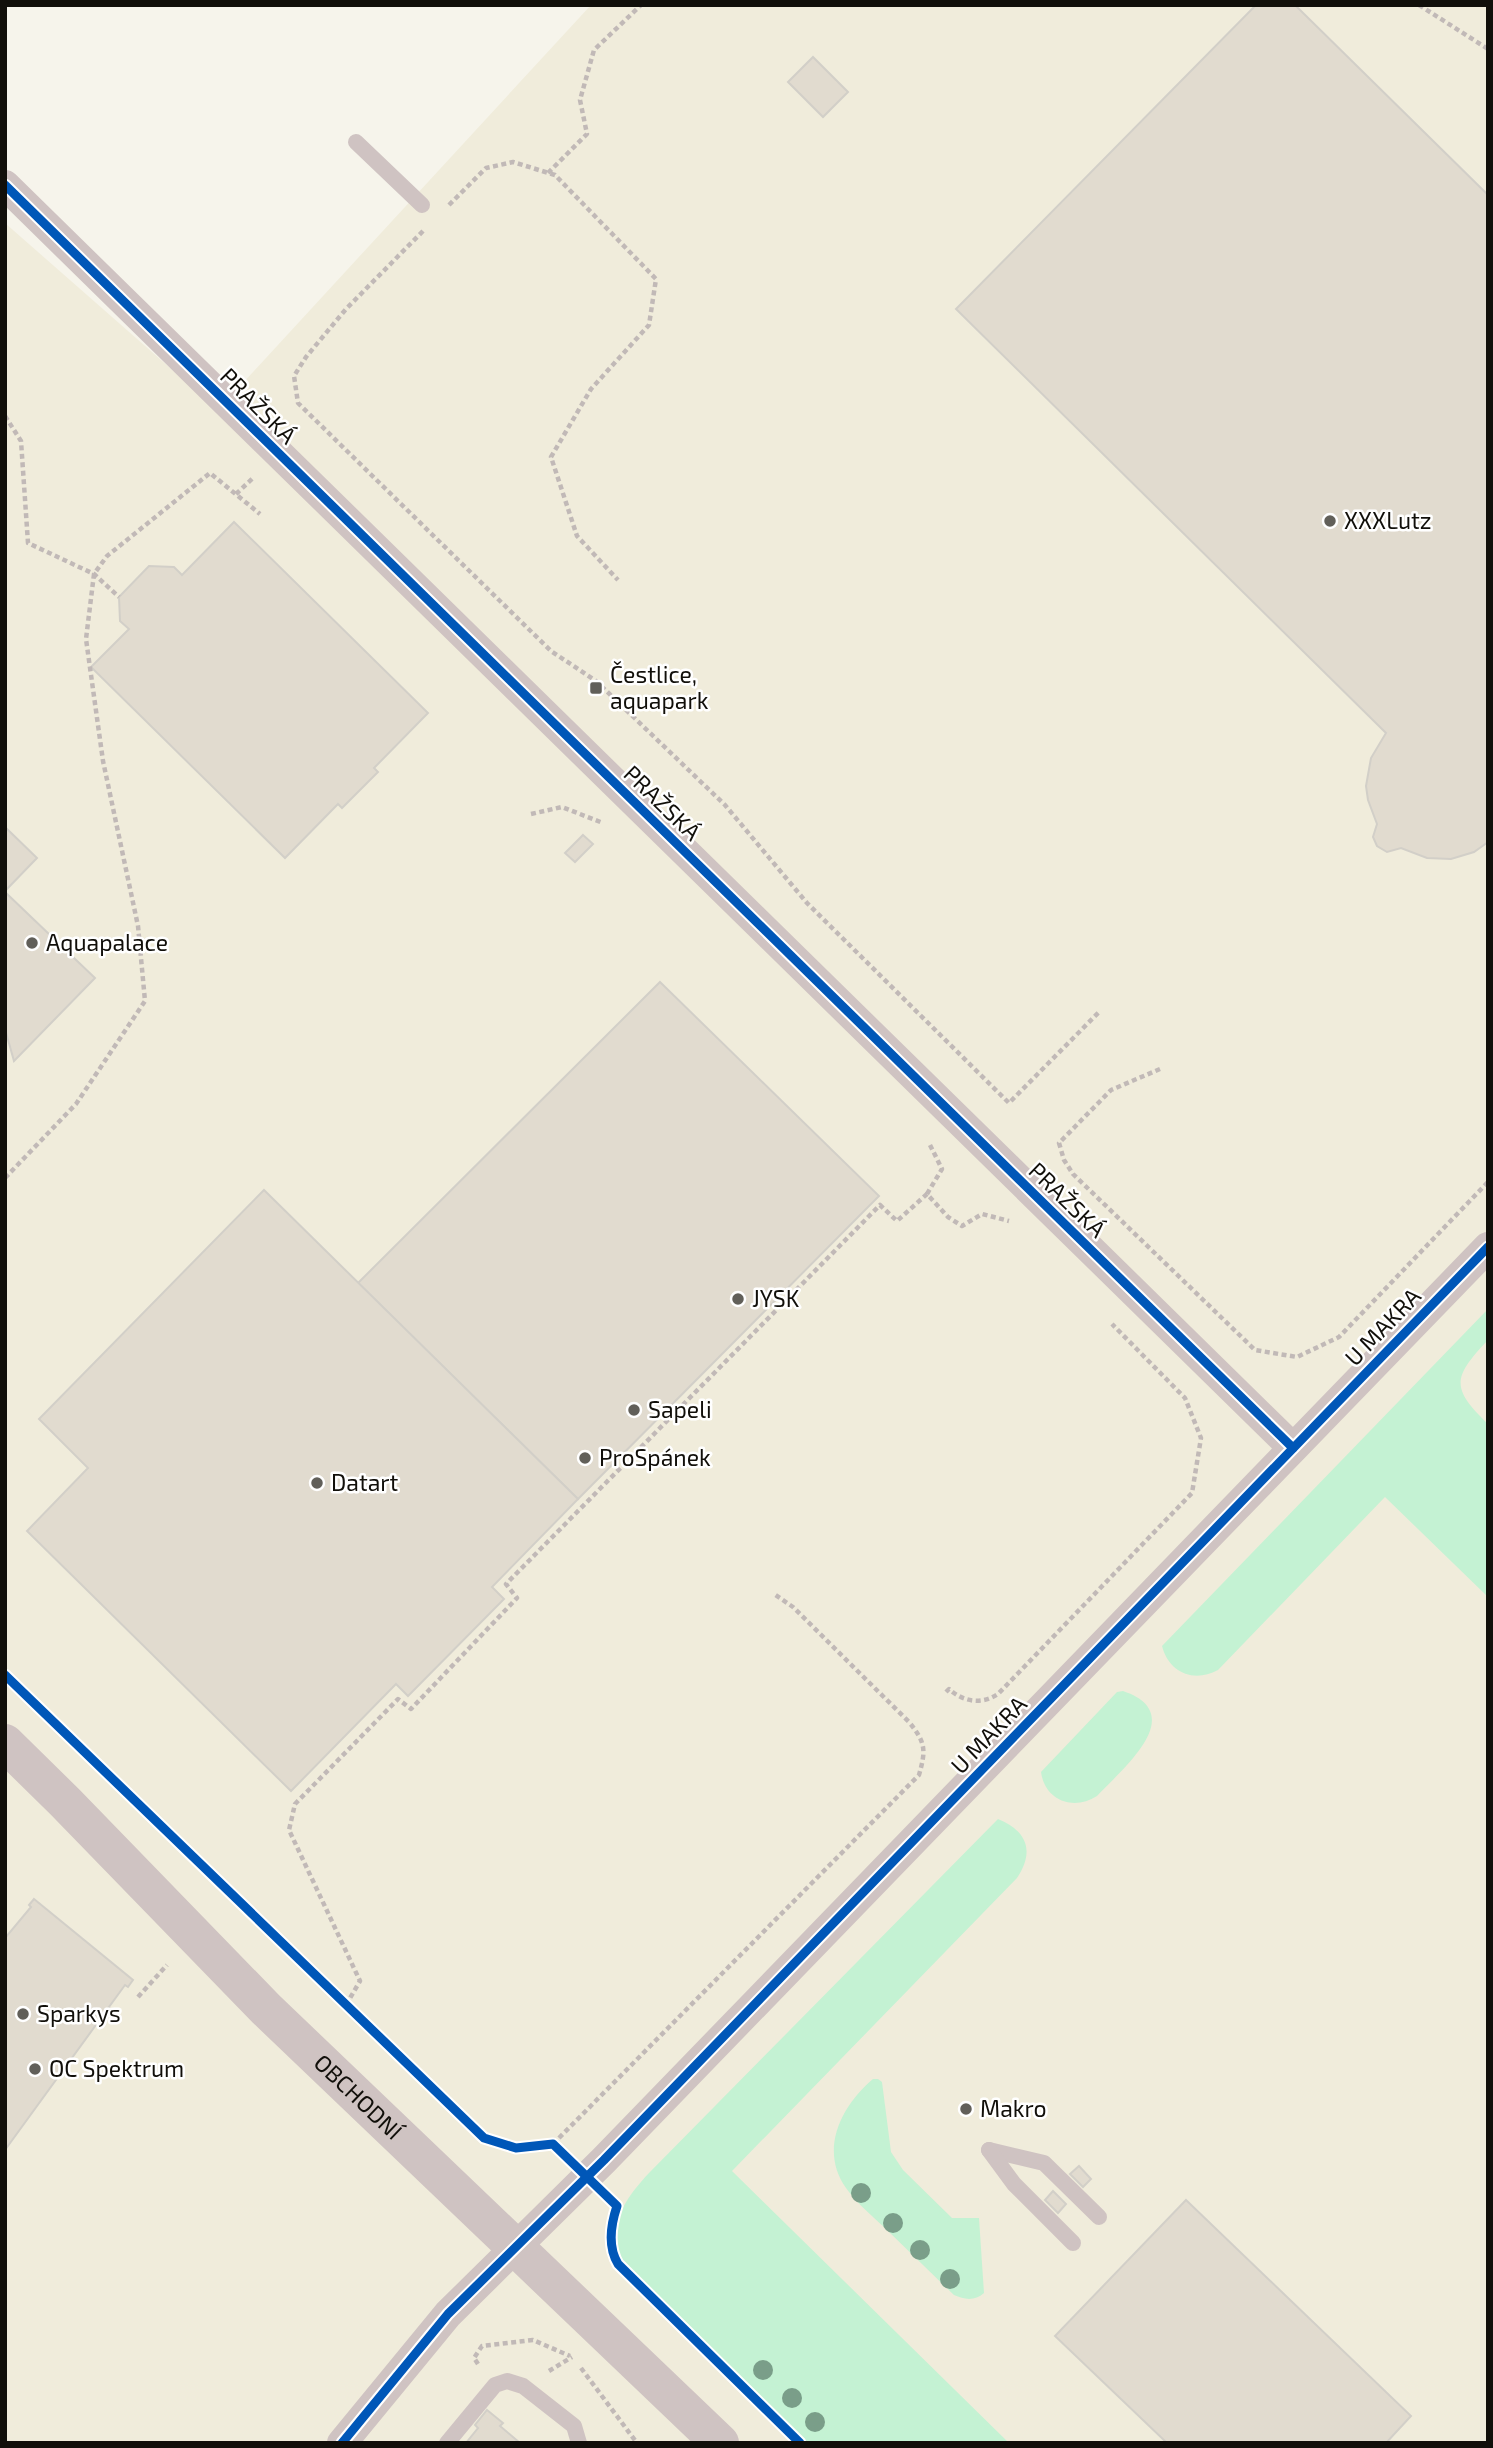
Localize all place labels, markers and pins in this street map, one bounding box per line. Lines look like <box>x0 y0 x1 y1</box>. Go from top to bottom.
place label: XXXLutz <box>1344 506 1432 534</box>
marker: XXXLutz <box>1322 513 1338 529</box>
place label: Čestlice, aquapark <box>610 660 709 714</box>
marker: Čestlice, aquapark <box>588 680 604 696</box>
place label: Aquapalace <box>46 928 168 956</box>
marker: Aquapalace <box>24 935 40 951</box>
place label: JYSK <box>752 1284 800 1312</box>
marker: JYSK <box>730 1291 746 1307</box>
place label: Sapeli <box>648 1395 712 1423</box>
marker: Sapeli <box>626 1402 642 1418</box>
place label: ProSpánek <box>599 1443 711 1471</box>
marker: ProSpánek <box>577 1450 593 1466</box>
place label: Datart <box>331 1468 399 1496</box>
marker: Datart <box>309 1475 325 1491</box>
place label: Sparkys <box>37 1999 121 2027</box>
marker: Sparkys <box>15 2006 31 2022</box>
place label: OC Spektrum <box>49 2054 184 2082</box>
marker: OC Spektrum <box>27 2061 43 2077</box>
place label: Makro <box>980 2094 1047 2122</box>
marker: Makro <box>958 2101 974 2117</box>

